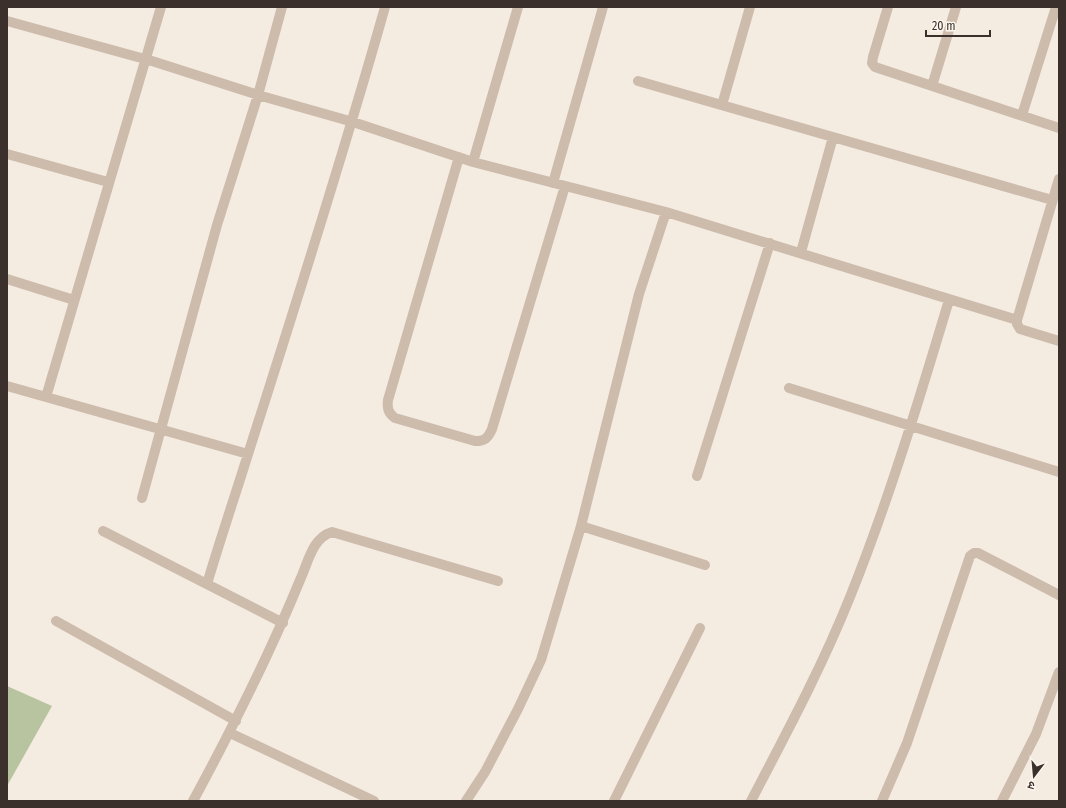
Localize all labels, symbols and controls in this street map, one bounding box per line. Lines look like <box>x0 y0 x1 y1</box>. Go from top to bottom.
scale bar <box>926 12 990 38</box>
text: 20 m <box>932 19 956 33</box>
north arrow <box>1014 756 1054 796</box>
text: उ <box>1026 778 1036 792</box>

